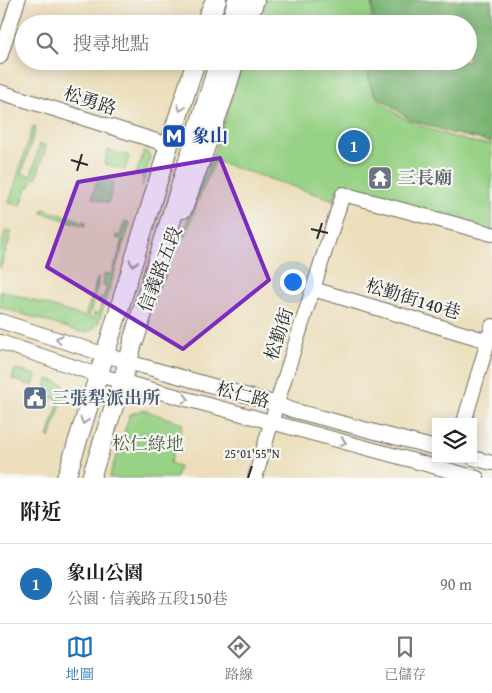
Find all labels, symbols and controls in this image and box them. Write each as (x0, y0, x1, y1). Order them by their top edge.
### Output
search box (15, 15, 477, 70)
icon: search (33, 29, 61, 57)
text: 搜尋地點 (73, 29, 149, 57)
street label: 松勇路 (60, 79, 120, 122)
one-way arrow (177, 103, 187, 111)
place label: 象山 (192, 122, 228, 149)
metro station icon: 象山 (161, 123, 187, 149)
pin: 1 (338, 127, 370, 165)
place label: 三長廟 (398, 164, 452, 191)
temple icon: 三長廟 (367, 165, 393, 191)
street label: 信義路五段 (131, 222, 188, 316)
one-way arrow (129, 258, 139, 267)
your location (280, 269, 306, 295)
street label: 松勤街140巷 (362, 271, 464, 326)
street label: 松勤街 (257, 304, 300, 364)
one-way arrow (55, 335, 63, 345)
street label: 松仁路 (214, 374, 273, 415)
place label: 三張犁派出所 (52, 384, 161, 411)
public building icon: 三張犁派出所 (22, 385, 48, 411)
one-way arrow (182, 393, 190, 403)
one-way arrow (79, 417, 89, 425)
map controls (432, 418, 477, 463)
button: layers (432, 418, 477, 463)
park label: 松仁綠地 (112, 430, 184, 457)
one-way arrow (339, 436, 347, 447)
text: 25°01'55"N (224, 445, 280, 462)
text: 附近 (20, 496, 62, 527)
text: 象山公園 (67, 558, 143, 586)
text: 1 (32, 572, 40, 596)
text: 90 m (440, 572, 472, 596)
text: 公園 · 信義路五段150巷 (67, 586, 228, 610)
tab: 地圖 (66, 633, 94, 684)
tab: 路線 (225, 633, 253, 684)
tab: 已儲存 (384, 633, 426, 684)

